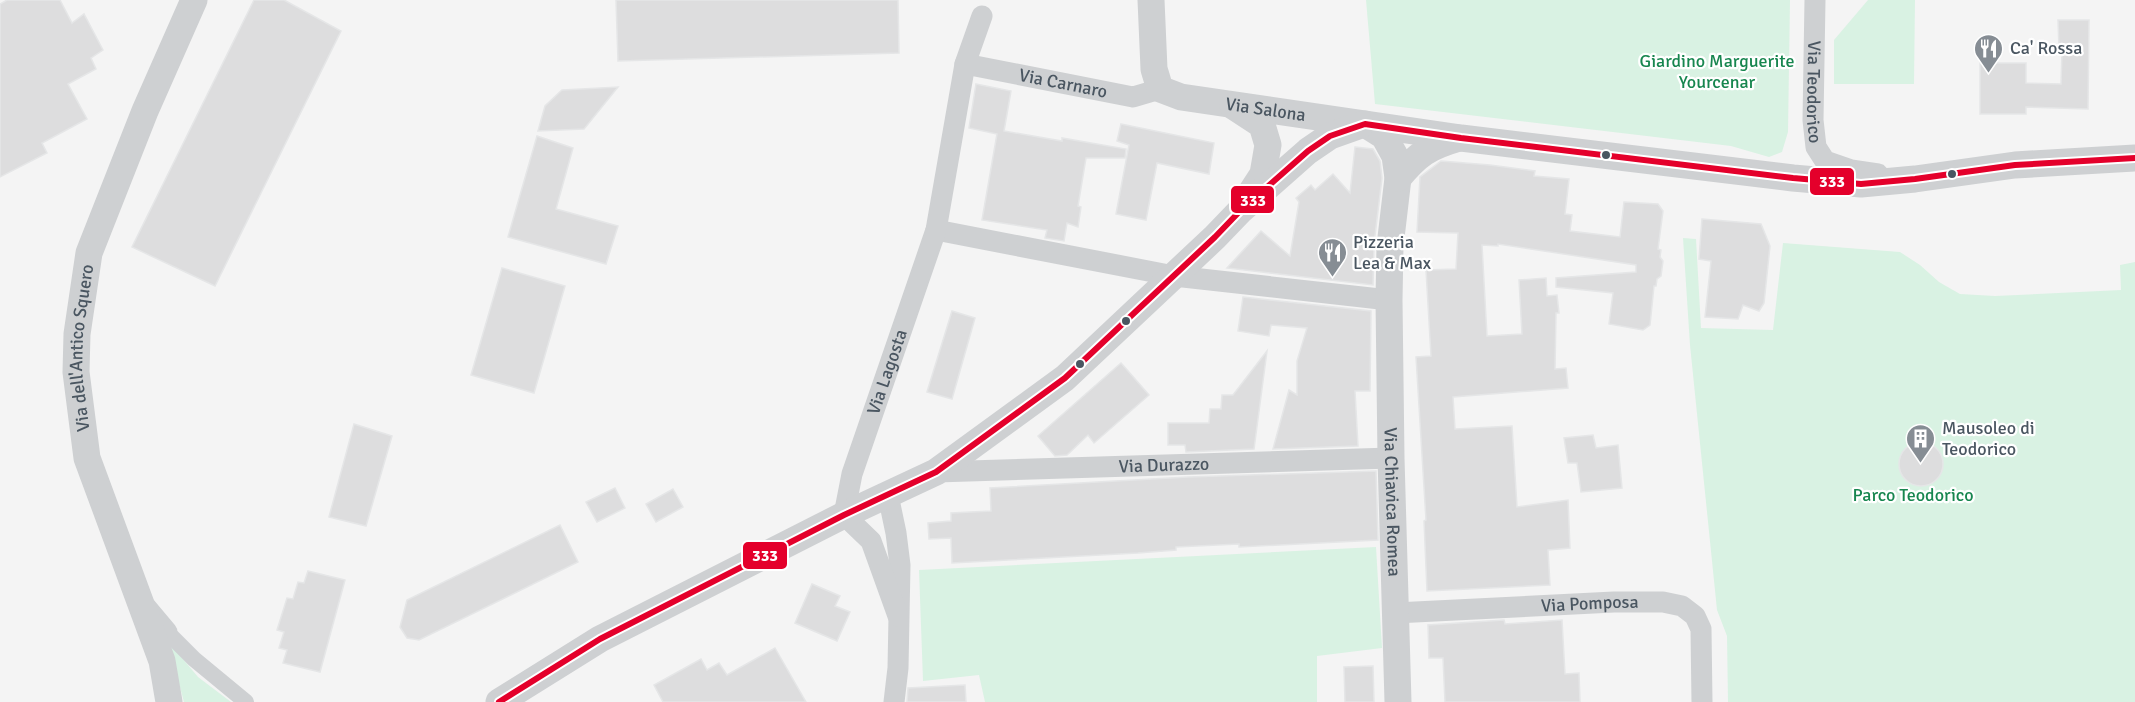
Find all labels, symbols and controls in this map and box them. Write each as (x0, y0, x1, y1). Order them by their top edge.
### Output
restaurant icon: Ca' Rossa (1973, 32, 2005, 74)
place label: Ca' Rossa (2010, 37, 2082, 59)
street label: Via Teodorico (1802, 41, 1827, 144)
park label: Giardino Marguerite Yourcenar (1640, 50, 1794, 93)
street label: Via Carnaro (1017, 64, 1109, 103)
street label: Via Salona (1224, 93, 1307, 126)
unlabelled marker (1600, 149, 1612, 161)
line badge: 333 (1809, 167, 1855, 196)
unlabelled marker (1946, 168, 1958, 180)
text: 333 (1819, 172, 1845, 192)
line badge: 333 (1230, 185, 1275, 214)
text: 333 (1240, 191, 1266, 211)
place label: Pizzeria Lea & Max (1353, 231, 1432, 274)
restaurant icon: Pizzeria Lea & Max (1316, 236, 1348, 278)
street label: Via dell'Antico Squero (65, 263, 98, 433)
unlabelled marker (1120, 315, 1132, 327)
street label: Via Lagosta (862, 326, 912, 417)
unlabelled marker (1074, 358, 1086, 370)
place label: Mausoleo di Teodorico (1942, 417, 2035, 460)
building icon: Mausoleo di Teodorico (1905, 422, 1937, 464)
street label: Via Chiavica Romea (1380, 427, 1405, 577)
street label: Via Durazzo (1118, 453, 1210, 477)
park label: Parco Teodorico (1852, 484, 1974, 506)
line badge: 333 (742, 541, 788, 570)
text: 333 (752, 546, 778, 566)
street label: Via Pomposa (1540, 591, 1639, 617)

